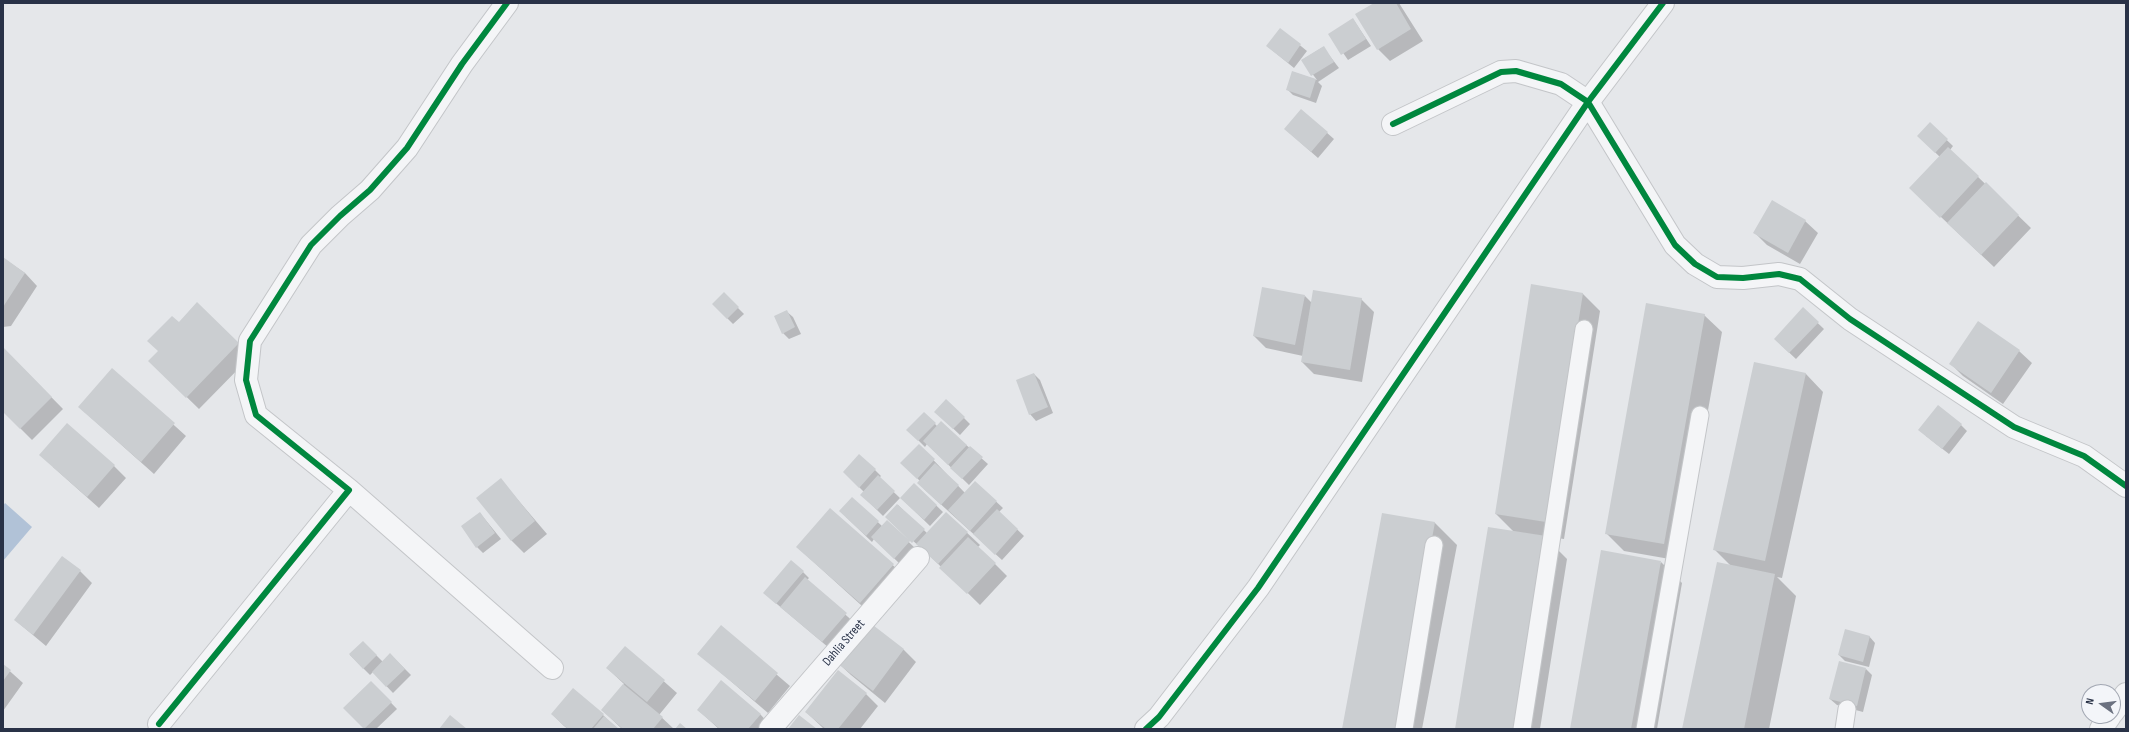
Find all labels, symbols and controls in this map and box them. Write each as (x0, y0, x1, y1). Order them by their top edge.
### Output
street label: Dahlia Street (820, 617, 868, 669)
north arrow (2081, 684, 2121, 724)
text: N (2083, 697, 2097, 706)

